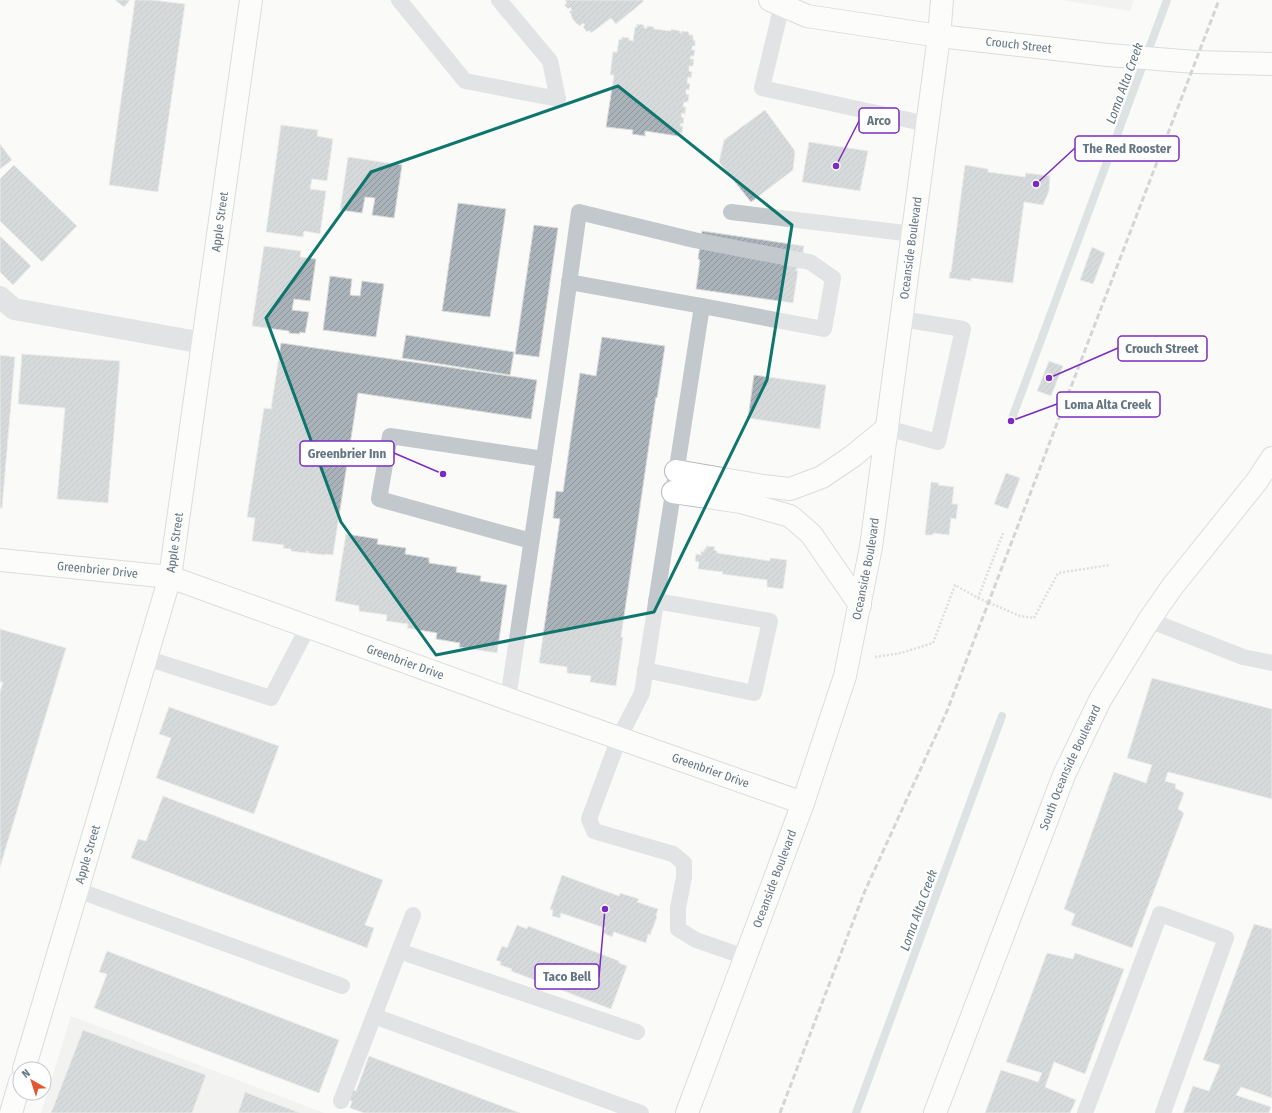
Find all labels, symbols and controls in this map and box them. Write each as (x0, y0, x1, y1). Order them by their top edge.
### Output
street label: Crouch Street (985, 34, 1052, 56)
water label: Loma Alta Creek (1103, 40, 1146, 126)
callout: Arco (859, 108, 899, 133)
text: Arco (866, 113, 891, 128)
callout: The Red Rooster (1075, 136, 1179, 161)
text: The Red Rooster (1083, 141, 1171, 156)
street label: Apple Street (209, 191, 231, 253)
street label: Oceanside Boulevard (897, 196, 925, 300)
callout: Crouch Street (1118, 336, 1207, 361)
text: Crouch Street (1125, 341, 1199, 356)
callout: Loma Alta Creek (1057, 392, 1160, 417)
text: Loma Alta Creek (1065, 397, 1152, 412)
callout: Greenbrier Inn (300, 441, 394, 466)
text: Greenbrier Inn (308, 446, 386, 461)
street label: Apple Street (164, 512, 186, 573)
street label: Oceanside Boulevard (850, 517, 882, 621)
street label: Greenbrier Drive (57, 559, 139, 581)
street label: Greenbrier Drive (365, 642, 446, 682)
street label: South Oceanside Boulevard (1037, 703, 1104, 832)
street label: Greenbrier Drive (670, 750, 751, 791)
street label: Apple Street (72, 823, 103, 885)
street label: Oceanside Boulevard (750, 828, 799, 930)
water label: Loma Alta Creek (897, 867, 940, 953)
callout: Taco Bell (535, 964, 599, 989)
text: Taco Bell (543, 969, 592, 984)
north arrow (12, 1061, 52, 1101)
text: N (19, 1066, 33, 1081)

